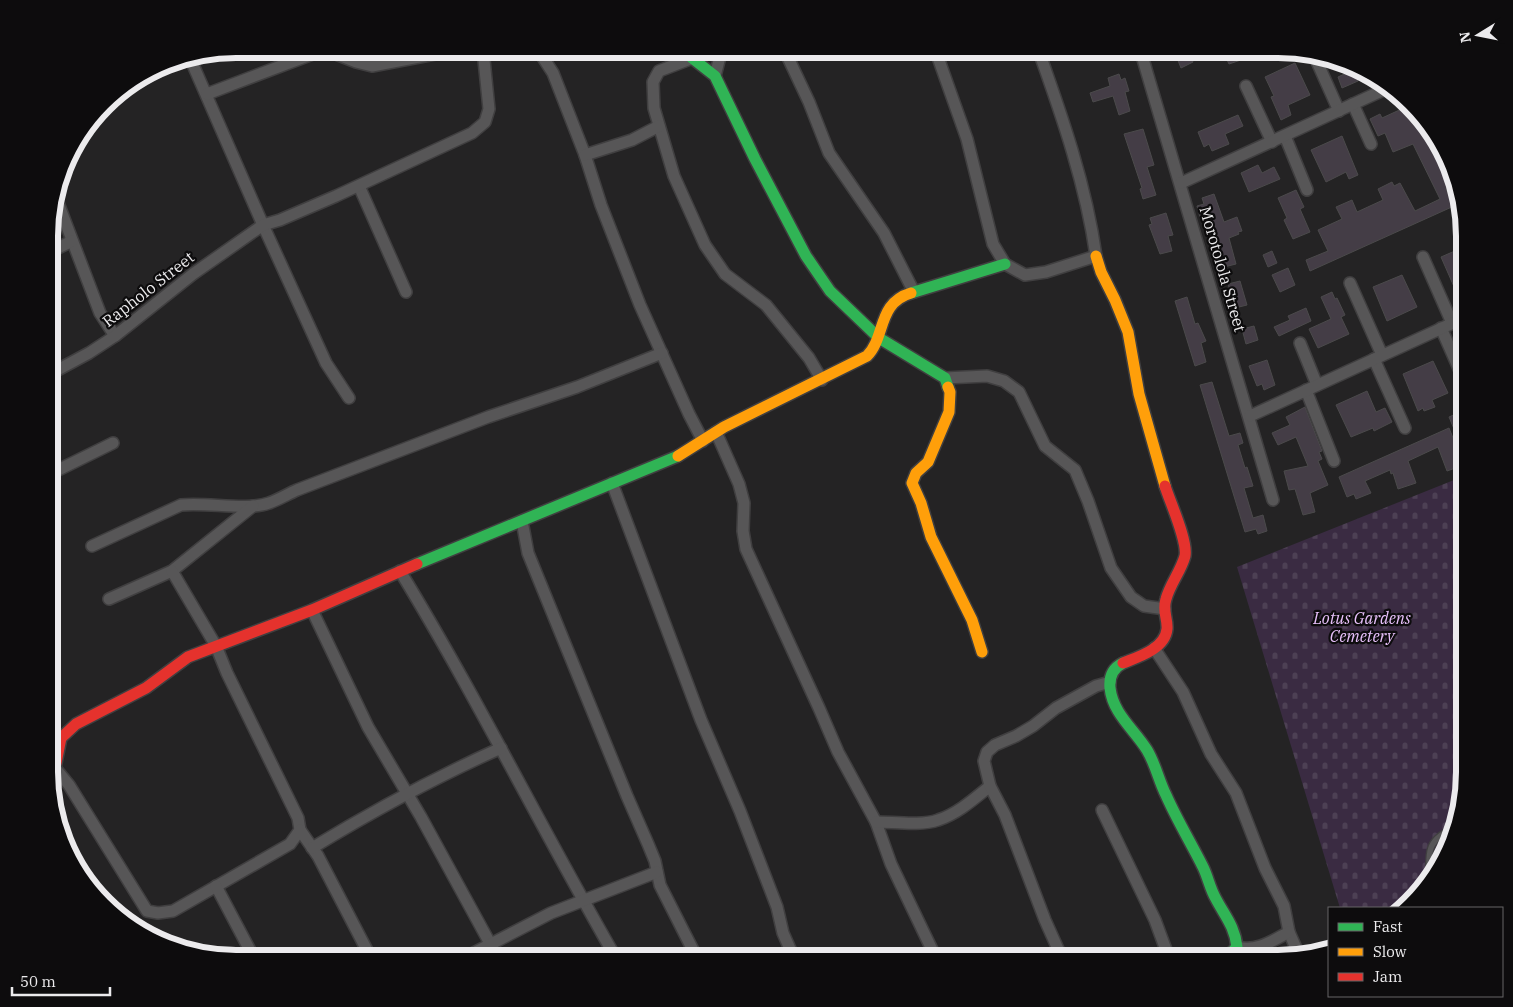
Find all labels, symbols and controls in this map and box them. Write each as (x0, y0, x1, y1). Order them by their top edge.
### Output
north arrow (1453, 10, 1503, 60)
text: N (1455, 30, 1475, 44)
street label: Morotolola Street (1196, 204, 1251, 334)
street label: Rapholo Street (98, 247, 198, 331)
park label: Lotus Gardens Cemetery (1312, 608, 1411, 646)
legend (1328, 907, 1503, 997)
text: Fast (1373, 917, 1403, 936)
text: Slow (1373, 942, 1407, 961)
scale bar (12, 964, 110, 996)
text: Jam (1373, 967, 1402, 986)
text: 50 m (20, 972, 56, 991)

